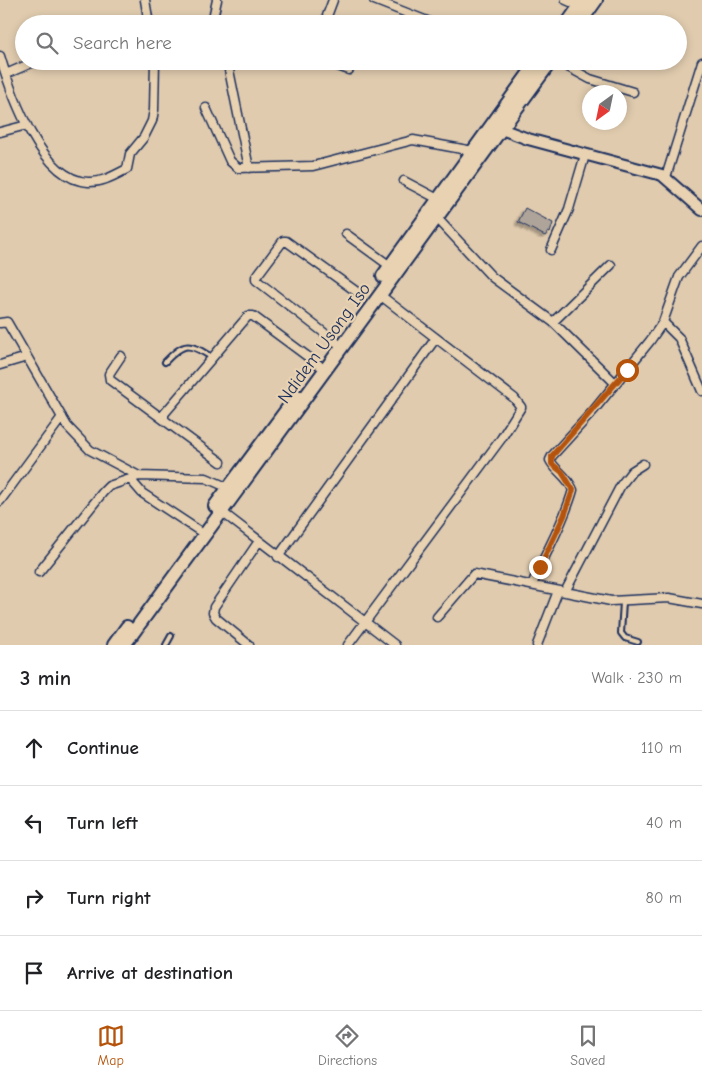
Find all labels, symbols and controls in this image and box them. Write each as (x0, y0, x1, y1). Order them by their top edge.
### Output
search box (15, 15, 687, 70)
icon: search (33, 29, 61, 57)
text: Search here (73, 32, 172, 54)
north arrow (582, 85, 627, 130)
street label: Ndidem Usong Iso (274, 279, 375, 408)
route start (616, 359, 639, 382)
route end (529, 556, 552, 579)
text: 3 min (20, 666, 71, 690)
text: Walk · 230 m (591, 669, 682, 687)
icon: ahead (20, 734, 48, 762)
text: Continue (67, 737, 139, 759)
text: 110 m (641, 739, 682, 757)
icon: left (20, 809, 48, 837)
text: Turn left (67, 812, 138, 834)
text: 40 m (646, 814, 682, 832)
icon: right (20, 884, 48, 912)
text: Turn right (67, 887, 151, 909)
text: 80 m (645, 889, 682, 907)
icon: arrive (20, 959, 48, 987)
text: Arrive at destination (67, 962, 233, 984)
tab: Map (97, 1022, 125, 1069)
tab: Directions (318, 1022, 377, 1069)
tab: Saved (570, 1022, 605, 1069)

